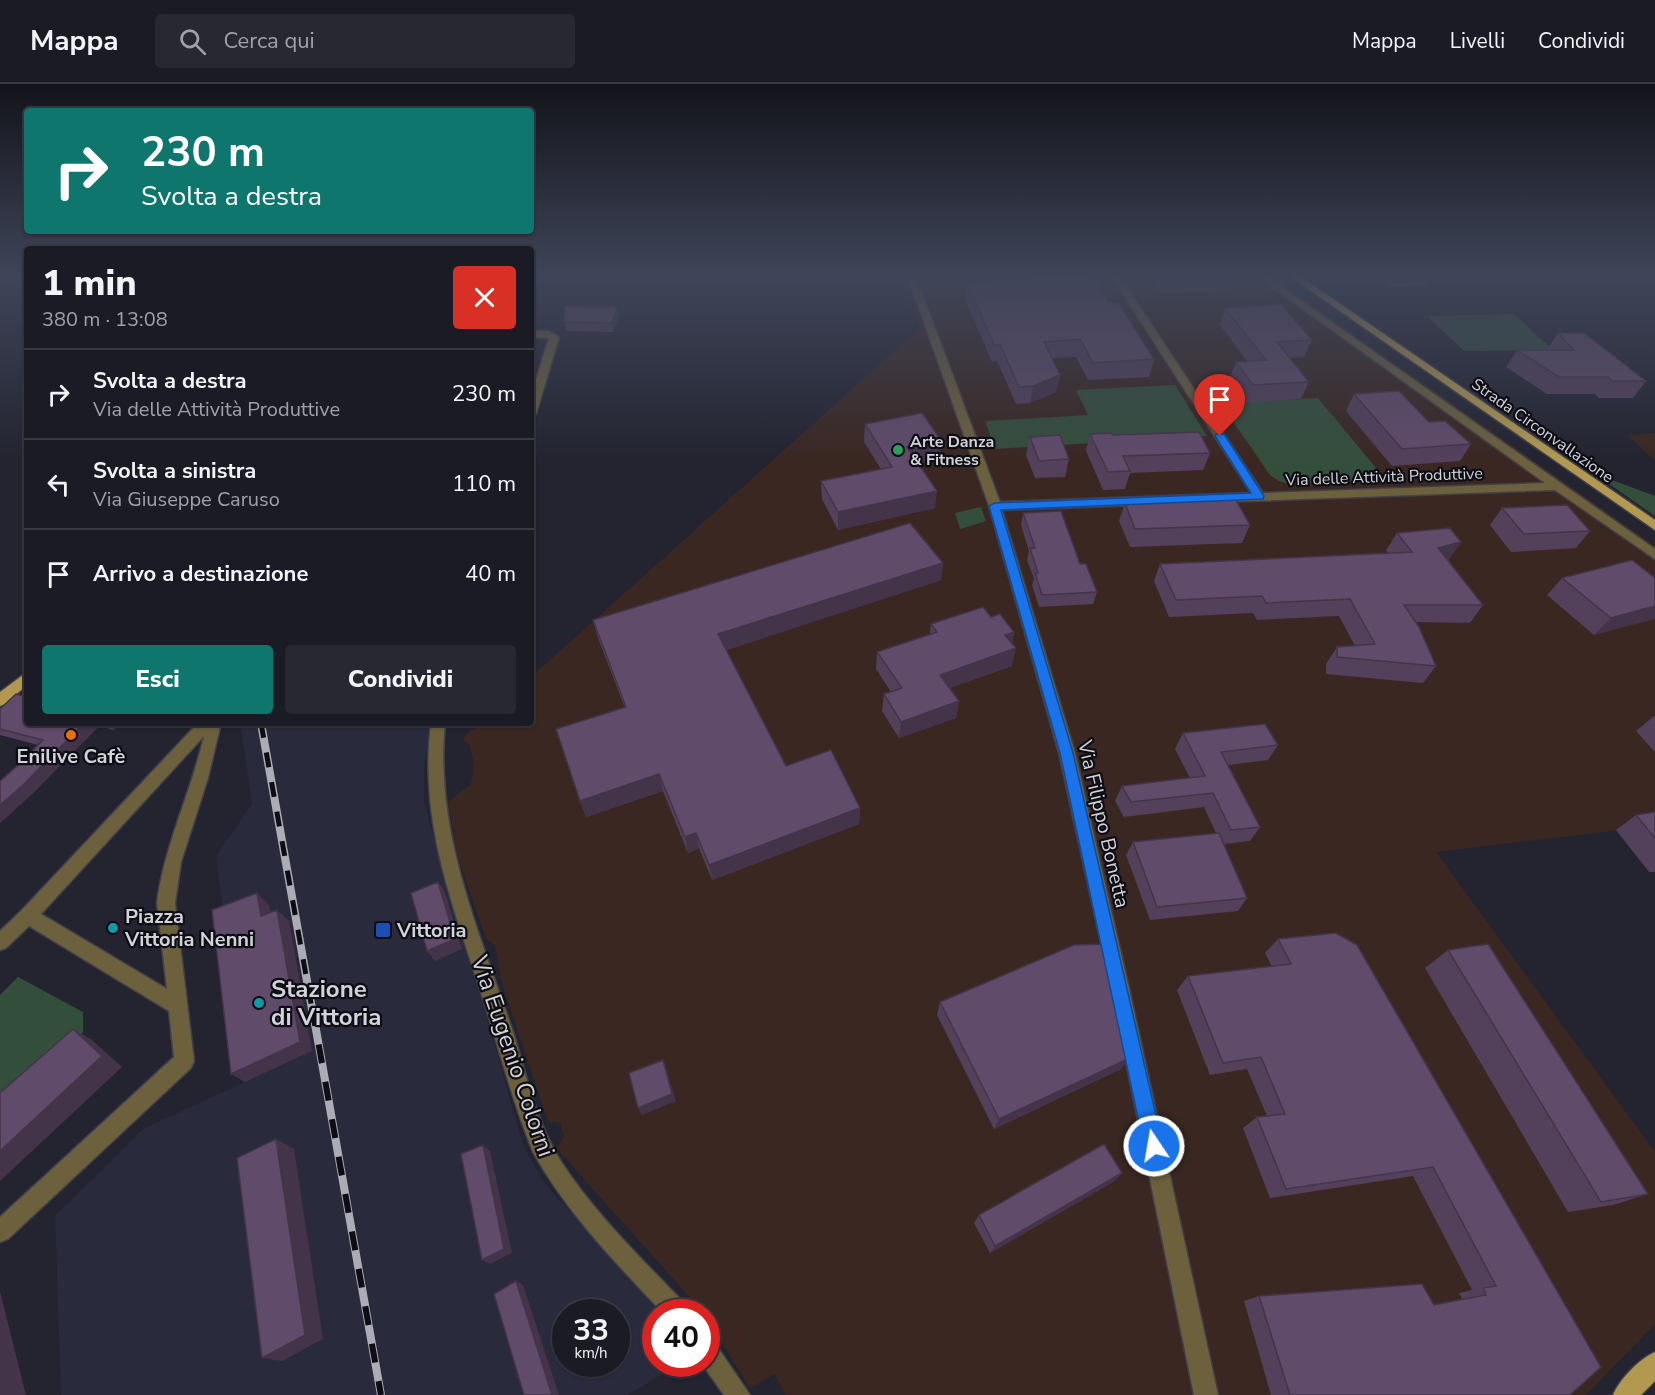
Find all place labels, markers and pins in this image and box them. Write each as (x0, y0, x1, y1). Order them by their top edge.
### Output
pin (1194, 374, 1245, 436)
place label: Arte Danza & Fitness (910, 431, 994, 471)
marker: Arte Danza & Fitness (891, 443, 905, 457)
marker: Enilive Cafè (64, 728, 78, 742)
place label: Enilive Cafè (17, 743, 126, 770)
place label: Piazza Vittoria Nenni (124, 903, 254, 953)
place label: Vittoria (396, 917, 466, 944)
marker: Piazza Vittoria Nenni (106, 921, 120, 935)
marker: Vittoria (374, 921, 392, 939)
place label: Stazione di Vittoria (271, 973, 381, 1033)
marker: Stazione di Vittoria (252, 996, 266, 1010)

